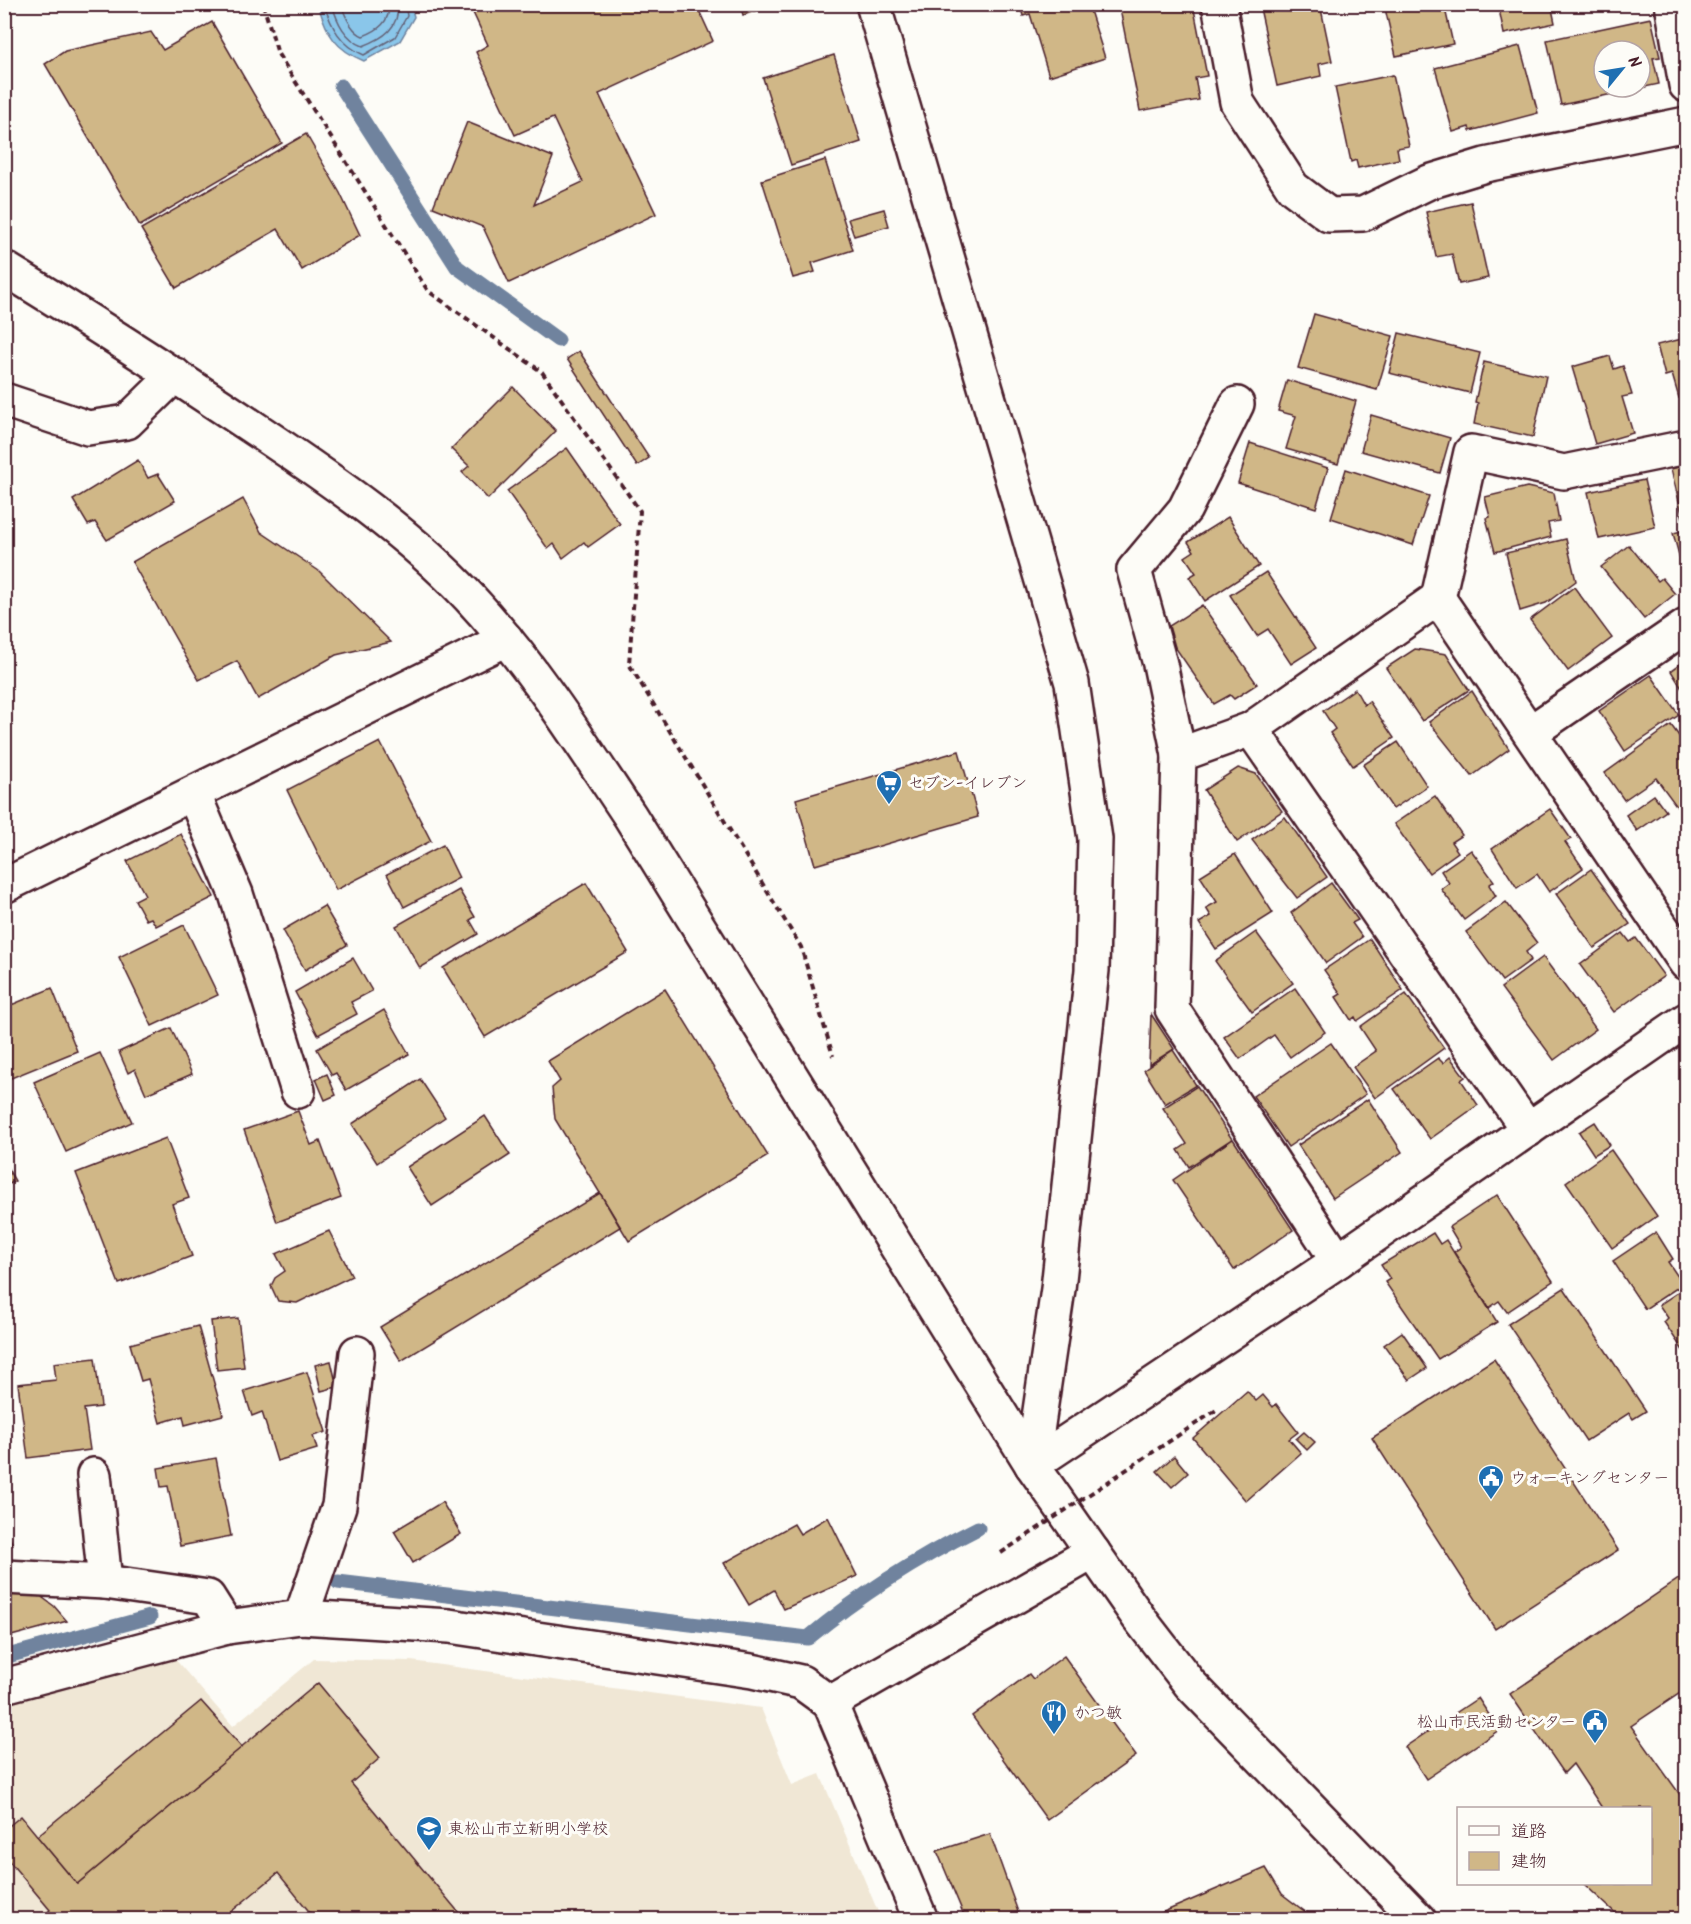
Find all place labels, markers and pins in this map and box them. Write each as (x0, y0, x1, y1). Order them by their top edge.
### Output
supermarket icon: セブン-イレブン (874, 768, 904, 806)
place label: セブン-イレブン (908, 771, 1027, 796)
public building icon: ウォーキングセンター (1476, 1463, 1506, 1501)
place label: ウォーキングセンター (1510, 1466, 1669, 1491)
restaurant icon: かつ敏 (1039, 1698, 1069, 1736)
place label: かつ敏 (1074, 1701, 1122, 1726)
public building icon: 松山市民活動センター (1580, 1707, 1610, 1745)
place label: 松山市民活動センター (1417, 1710, 1576, 1735)
school or university icon: 東松山市立新明小学校 (414, 1814, 444, 1852)
place label: 東松山市立新明小学校 (448, 1817, 608, 1842)

